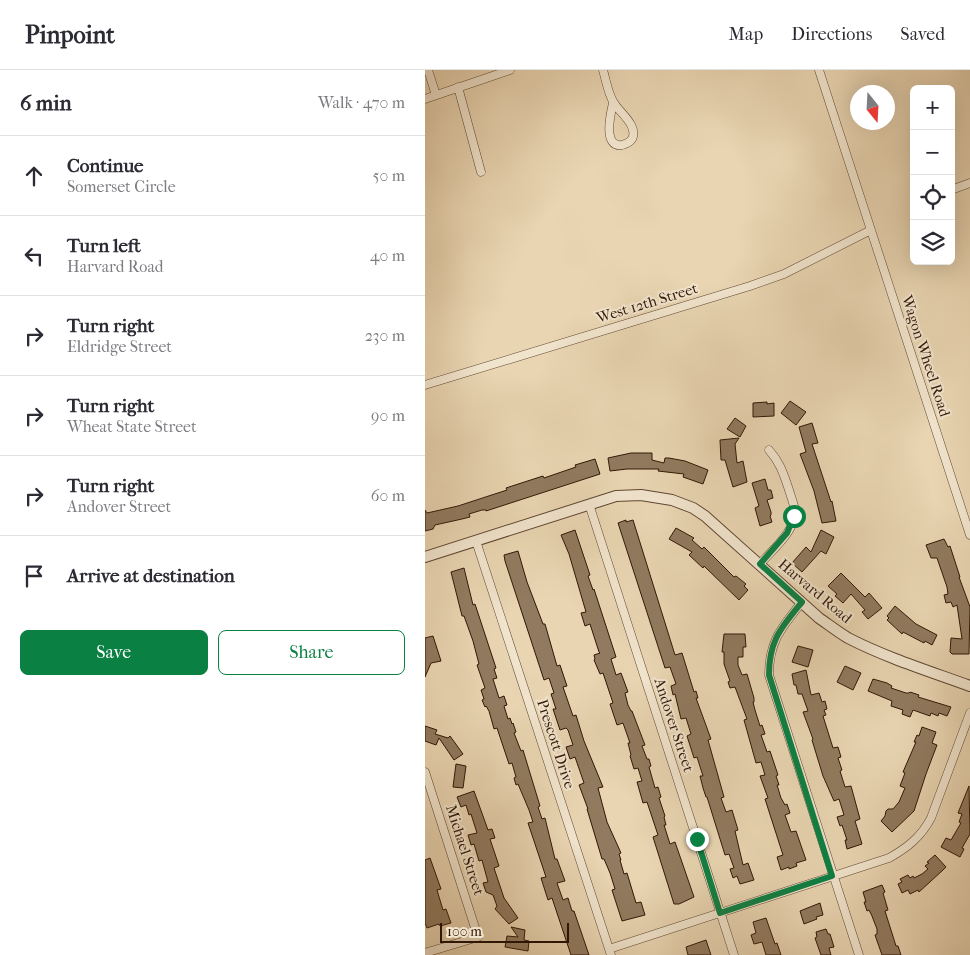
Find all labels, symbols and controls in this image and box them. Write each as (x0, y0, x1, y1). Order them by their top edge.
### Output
text: Pinpoint (25, 21, 115, 49)
text: Map (729, 24, 763, 45)
text: Directions (791, 24, 872, 45)
text: Saved (900, 24, 945, 45)
north arrow (850, 85, 895, 130)
map controls (910, 85, 955, 265)
button: + (910, 85, 955, 130)
text: 6 min (20, 91, 72, 115)
text: Walk · 470 m (318, 93, 405, 112)
button: − (910, 130, 955, 175)
text: Continue (67, 155, 143, 177)
icon: ahead (20, 162, 48, 190)
text: 50 m (373, 166, 405, 185)
button: locate (910, 175, 955, 220)
text: Somerset Circle (67, 177, 176, 196)
button: layers (910, 220, 955, 265)
text: Turn left (67, 235, 141, 257)
icon: left (20, 242, 48, 270)
text: 40 m (370, 246, 405, 265)
text: Harvard Road (67, 257, 163, 276)
street label: West 12th Street (593, 279, 700, 327)
street label: Wagon Wheel Road (898, 292, 954, 420)
text: Turn right (67, 315, 154, 337)
icon: right (20, 322, 48, 350)
text: 230 m (365, 326, 405, 345)
text: Eldridge Street (67, 337, 172, 356)
text: Turn right (67, 395, 154, 417)
icon: right (20, 402, 48, 430)
text: 90 m (371, 406, 405, 425)
text: Wheat State Street (67, 417, 197, 436)
text: Turn right (67, 475, 154, 497)
icon: right (20, 482, 48, 510)
text: 60 m (371, 486, 405, 505)
text: Andover Street (67, 497, 171, 516)
route start (783, 505, 806, 528)
street label: Harvard Road (775, 555, 856, 627)
icon: arrive (20, 562, 48, 590)
text: Arrive at destination (67, 565, 235, 587)
button: Save (20, 630, 208, 675)
button: Share (218, 630, 405, 675)
street label: Andover Street (650, 675, 698, 775)
street label: Prescott Drive (533, 697, 579, 792)
street label: Michael Street (442, 802, 488, 898)
route end (686, 828, 709, 851)
scale bar (440, 920, 569, 943)
text: 100 m (447, 923, 482, 940)

